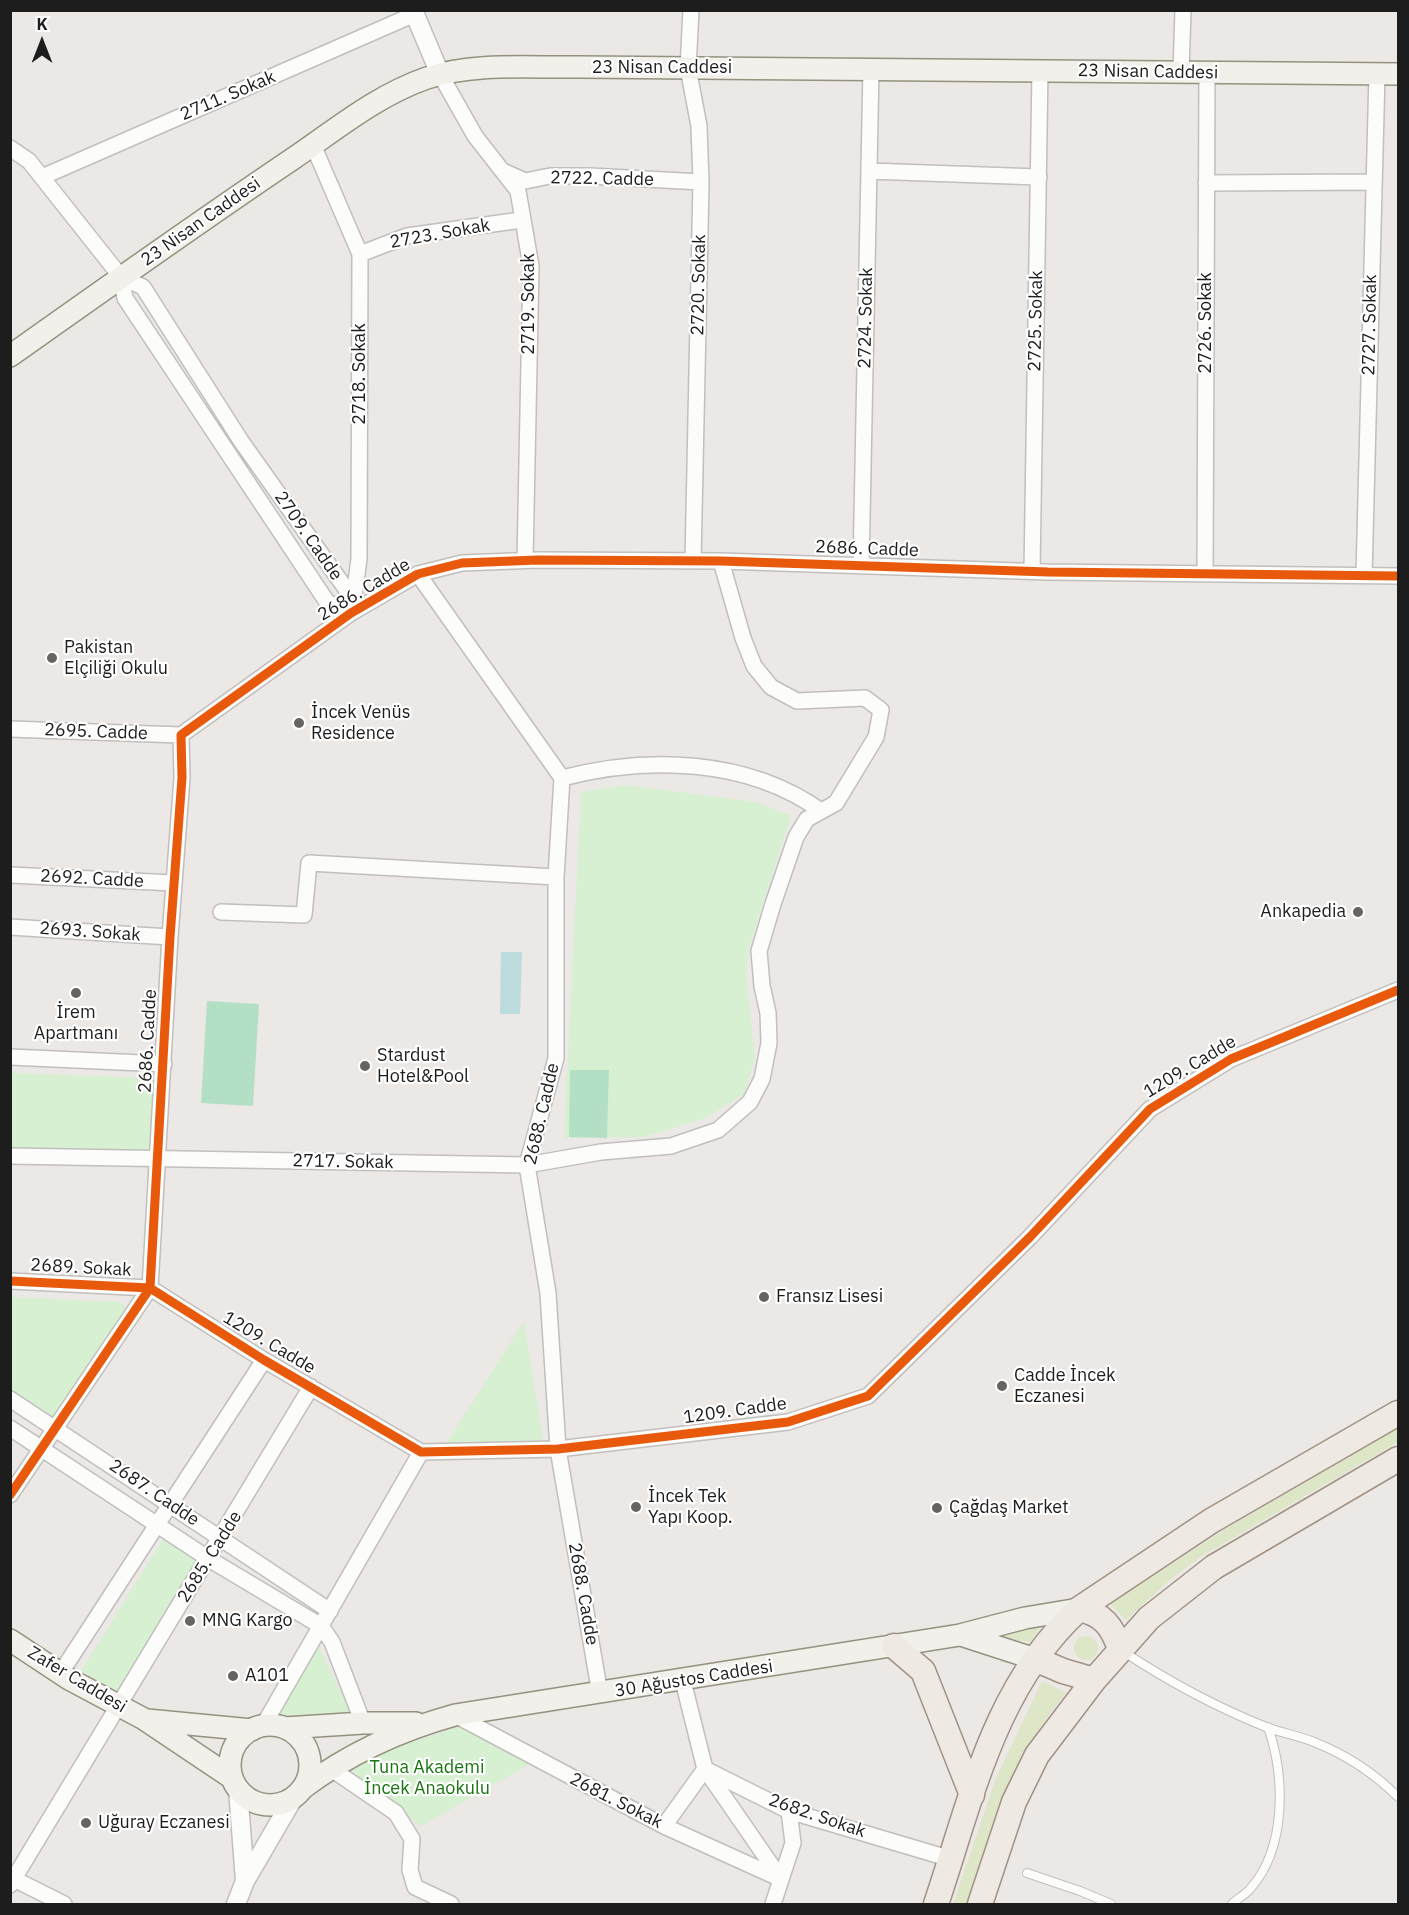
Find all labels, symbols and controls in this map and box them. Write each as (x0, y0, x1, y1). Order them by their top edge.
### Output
north arrow (12, 12, 72, 72)
text: K (36, 14, 48, 34)
street label: 23 Nisan Caddesi (592, 57, 732, 79)
street label: 23 Nisan Caddesi (1077, 60, 1219, 84)
street label: 2711. Sokak (177, 66, 279, 126)
street label: 2722. Cadde (550, 167, 654, 191)
street label: 23 Nisan Caddesi (137, 173, 265, 271)
street label: 2723. Sokak (388, 215, 492, 253)
street label: 2720. Sokak (687, 234, 711, 336)
street label: 2719. Sokak (518, 253, 540, 355)
street label: 2724. Sokak (854, 267, 878, 369)
street label: 2725. Sokak (1024, 270, 1048, 372)
street label: 2726. Sokak (1195, 272, 1217, 374)
street label: 2727. Sokak (1358, 274, 1382, 376)
street label: 2718. Sokak (349, 323, 371, 425)
street label: 2709. Cadde (269, 487, 347, 585)
street label: 2686. Cadde (815, 536, 919, 562)
street label: 2686. Cadde (314, 554, 414, 626)
place label: Pakistan Elçiliği Okulu (64, 637, 168, 680)
marker: Pakistan Elçiliği Okulu (45, 651, 59, 665)
place label: İncek Venüs Residence (311, 702, 411, 744)
marker: İncek Venüs Residence (292, 716, 306, 730)
street label: 2695. Cadde (44, 719, 148, 745)
street label: 2692. Cadde (40, 865, 144, 893)
place label: Ankapedia (1260, 901, 1346, 923)
marker: Ankapedia (1351, 905, 1365, 919)
street label: 2693. Sokak (39, 918, 141, 946)
marker: İrem Apartmanı (69, 986, 83, 1000)
street label: 2686. Cadde (134, 989, 162, 1093)
place label: İrem Apartmanı (34, 1002, 118, 1044)
street label: 1209. Cadde (1140, 1031, 1240, 1103)
place label: Stardust Hotel&Pool (377, 1045, 469, 1088)
marker: Stardust Hotel&Pool (358, 1059, 372, 1073)
street label: 2688. Cadde (520, 1061, 564, 1167)
street label: 2717. Sokak (292, 1150, 394, 1174)
street label: 2689. Sokak (30, 1255, 132, 1281)
place label: Fransız Lisesi (776, 1286, 883, 1308)
marker: Fransız Lisesi (757, 1290, 771, 1304)
street label: 1209. Cadde (219, 1307, 319, 1379)
place label: Cadde İncek Eczanesi (1014, 1365, 1116, 1408)
marker: Cadde İncek Eczanesi (995, 1379, 1009, 1393)
street label: 1209. Cadde (682, 1393, 788, 1429)
street label: 2687. Cadde (105, 1455, 203, 1531)
place label: İncek Tek Yapı Koop. (648, 1486, 733, 1528)
place label: Çağdaş Market (949, 1497, 1069, 1519)
marker: İncek Tek Yapı Koop. (629, 1500, 643, 1514)
marker: Çağdaş Market (930, 1501, 944, 1515)
street label: 2685. Cadde (173, 1507, 247, 1607)
street label: 2688. Cadde (563, 1541, 603, 1647)
place label: MNG Kargo (202, 1610, 293, 1632)
marker: MNG Kargo (183, 1614, 197, 1628)
street label: Zafer Caddesi (24, 1642, 130, 1718)
street label: 30 Ağustos Caddesi (613, 1656, 775, 1702)
place label: A101 (245, 1665, 289, 1687)
marker: A101 (226, 1669, 240, 1683)
park label: Tuna Akademi İncek Anaokulu (364, 1757, 490, 1800)
street label: 2681. Sokak (566, 1768, 666, 1834)
street label: 2682. Sokak (766, 1789, 868, 1843)
place label: Uğuray Eczanesi (98, 1812, 230, 1834)
marker: Uğuray Eczanesi (79, 1816, 93, 1830)

